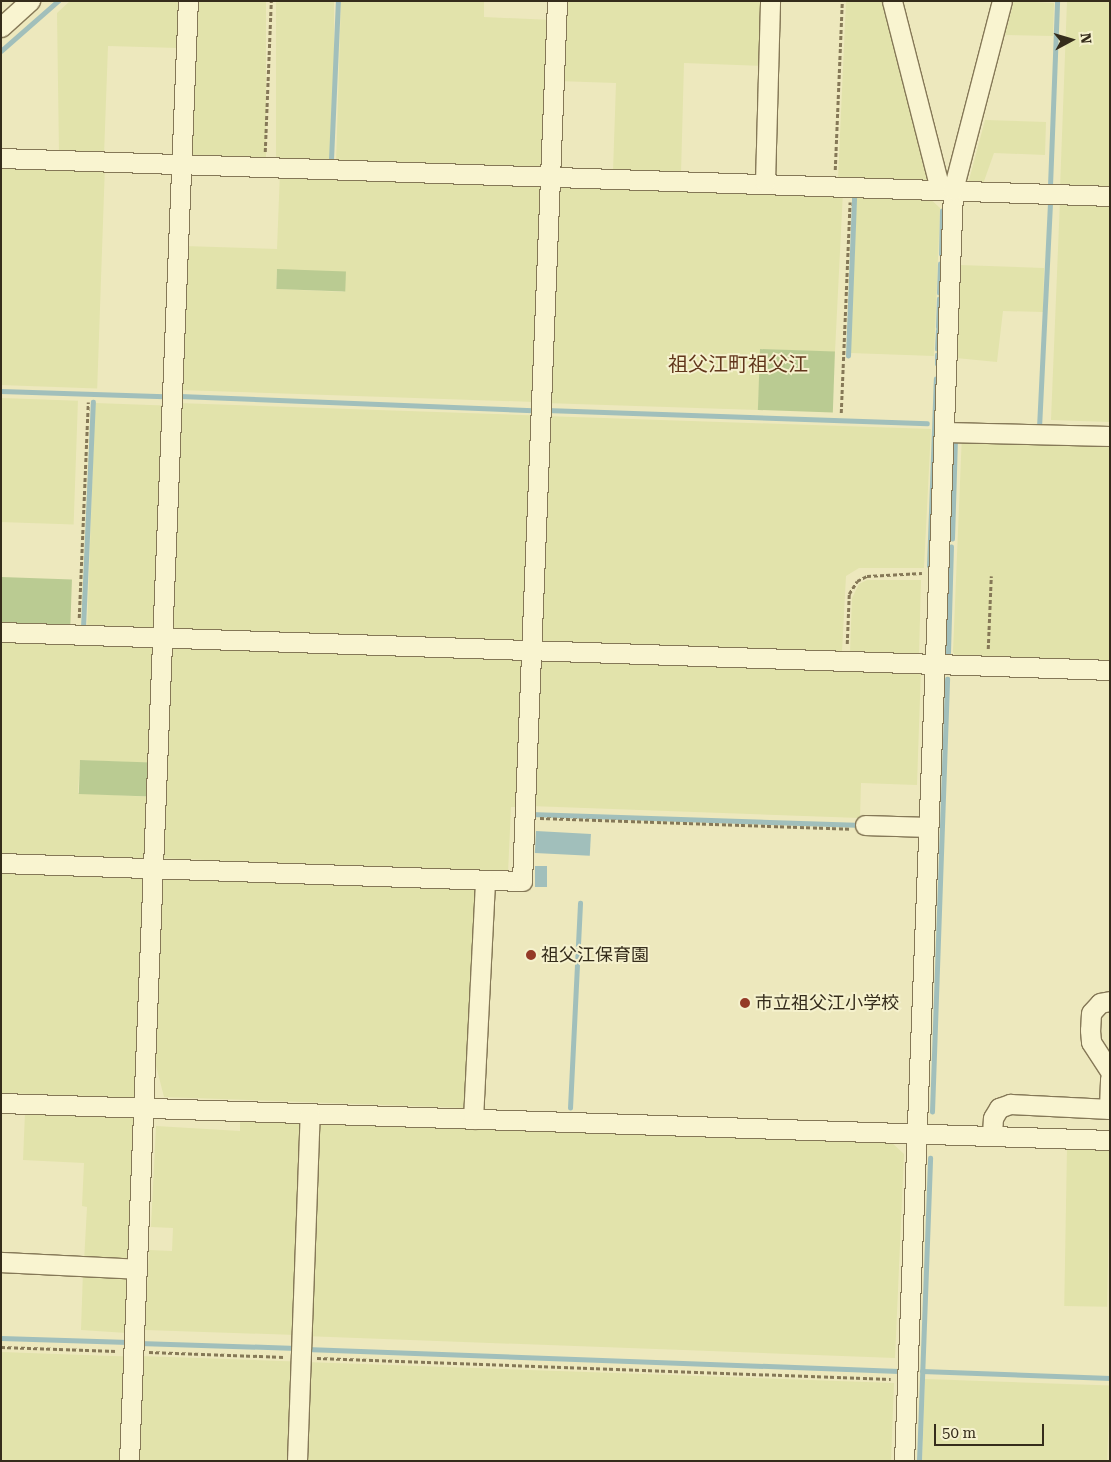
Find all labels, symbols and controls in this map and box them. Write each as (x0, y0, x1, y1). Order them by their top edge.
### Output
north arrow (1046, 15, 1096, 65)
text: N (1077, 32, 1094, 45)
district label: 祖父江町祖父江 (668, 352, 808, 376)
place label: 祖父江保育園 (541, 944, 649, 966)
marker: 祖父江保育園 (525, 949, 537, 961)
place label: 市立祖父江小学校 (755, 992, 899, 1014)
marker: 市立祖父江小学校 (739, 997, 751, 1009)
scale bar (936, 1414, 1046, 1446)
text: 50 m (942, 1424, 976, 1442)

